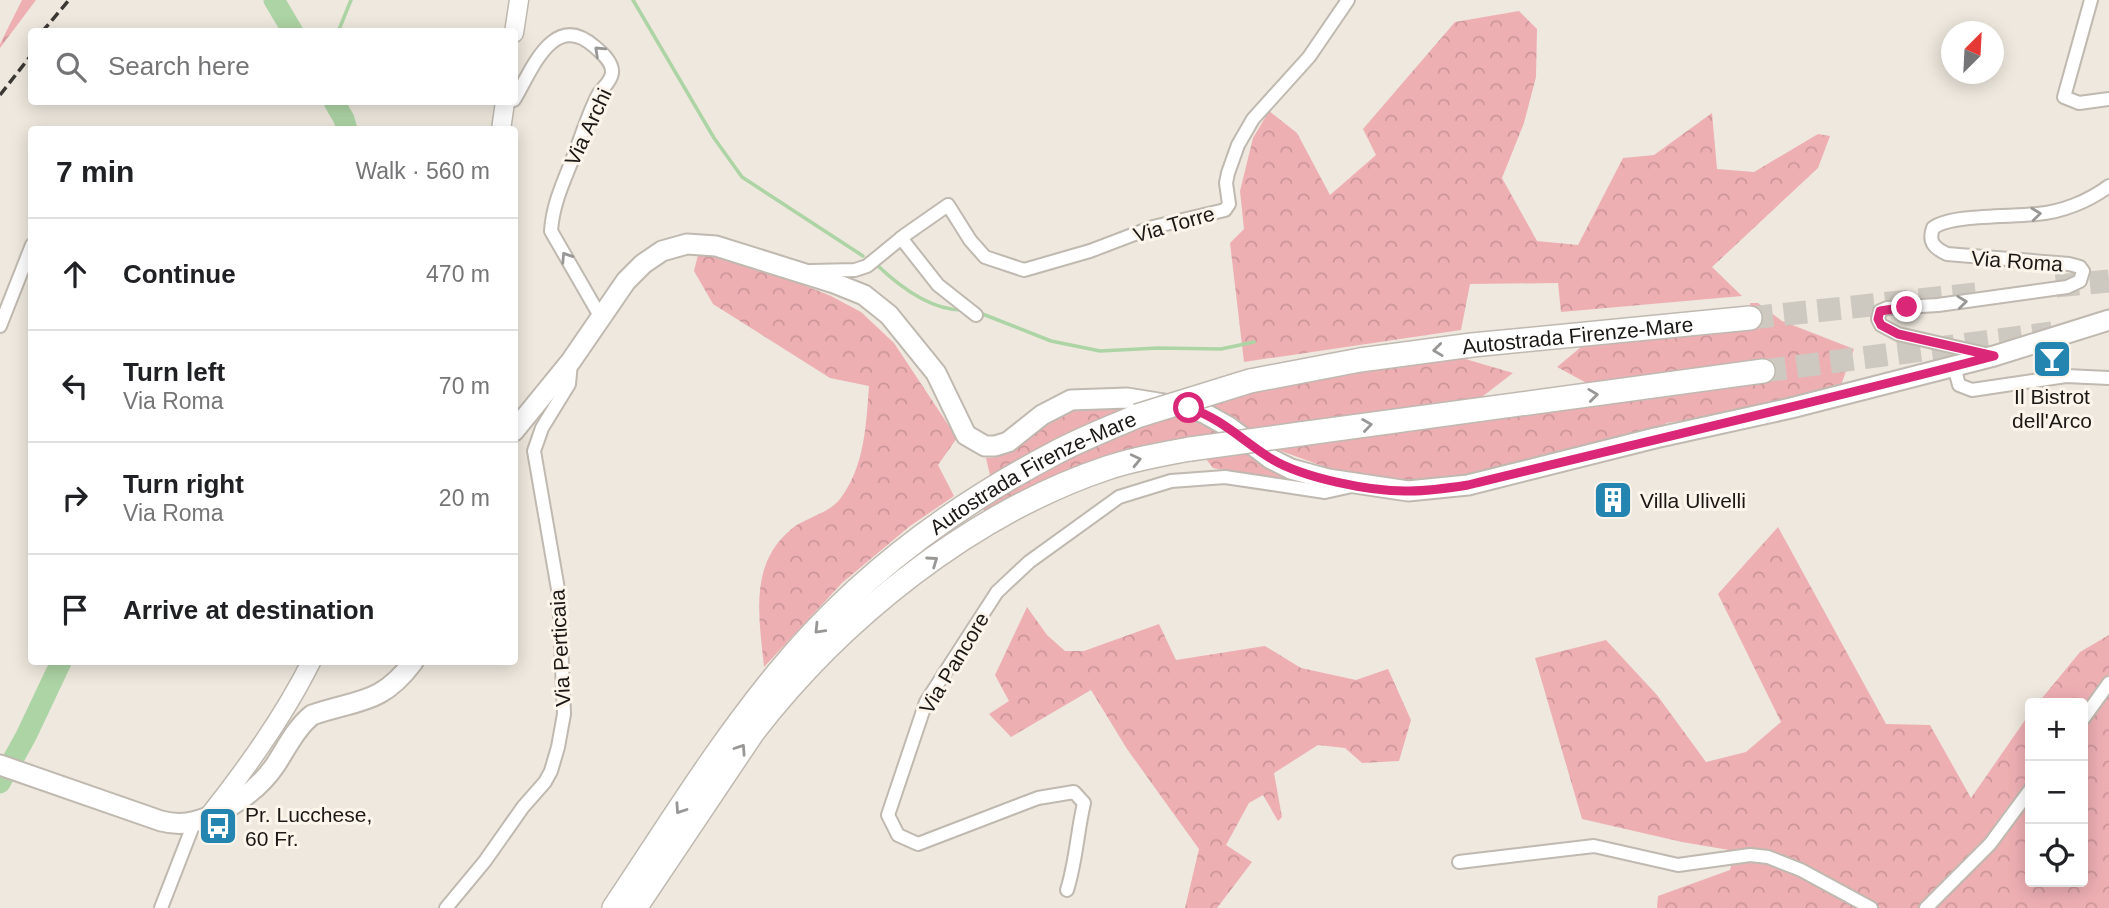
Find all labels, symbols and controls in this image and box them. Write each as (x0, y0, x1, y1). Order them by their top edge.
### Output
north arrow (1941, 21, 2004, 84)
search box (28, 28, 518, 105)
one-way arrow (594, 47, 607, 60)
icon: search (52, 48, 90, 86)
text: Search here (108, 51, 250, 81)
street label: Via Archi (560, 85, 616, 169)
text: 7 min (56, 155, 134, 188)
text: Walk · 560 m (355, 158, 490, 184)
street label: Via Torre (1131, 201, 1217, 247)
one-way arrow (2031, 207, 2042, 222)
street label: Via Roma (1970, 246, 2064, 276)
one-way arrow (561, 251, 574, 264)
icon: ahead (56, 255, 94, 293)
text: Continue (123, 259, 236, 289)
text: 470 m (426, 261, 490, 287)
route end (1891, 291, 1922, 322)
one-way arrow (1956, 294, 1968, 309)
street label: Autostrada Firenze-Mare (1460, 312, 1694, 358)
bar icon: Il Bistrot dell'Arco (2031, 338, 2073, 380)
one-way arrow (1432, 342, 1444, 357)
text: Turn left (123, 357, 225, 387)
icon: left (56, 367, 94, 405)
text: 70 m (439, 373, 490, 399)
place label: Il Bistrot dell'Arco (2012, 385, 2092, 432)
one-way arrow (1587, 387, 1599, 402)
text: Via Roma (123, 388, 224, 414)
route start (1173, 392, 1204, 423)
street label: Autostrada Firenze-Mare (925, 406, 1139, 538)
one-way arrow (1362, 418, 1373, 433)
one-way arrow (1130, 454, 1142, 468)
text: Turn right (123, 469, 244, 499)
icon: right (56, 479, 94, 517)
building icon: Villa Ulivelli (1592, 479, 1634, 521)
text: 20 m (439, 485, 490, 511)
place label: Villa Ulivelli (1640, 489, 1746, 512)
text: Via Roma (123, 500, 224, 526)
one-way arrow (926, 556, 939, 569)
street label: Via Perticaia (545, 588, 575, 707)
icon: arrive (56, 591, 94, 629)
text: Arrive at destination (123, 595, 374, 625)
street label: Via Pancore (915, 608, 993, 718)
one-way arrow (814, 620, 827, 633)
map controls (2025, 698, 2088, 887)
button: + (2025, 698, 2088, 761)
one-way arrow (733, 744, 746, 757)
button: − (2025, 761, 2088, 824)
one-way arrow (675, 801, 688, 814)
place label: Pr. Lucchese, 60 Fr. (245, 803, 372, 850)
bus stop icon: Pr. Lucchese, 60 Fr. (197, 805, 239, 847)
button: locate (2025, 824, 2088, 887)

